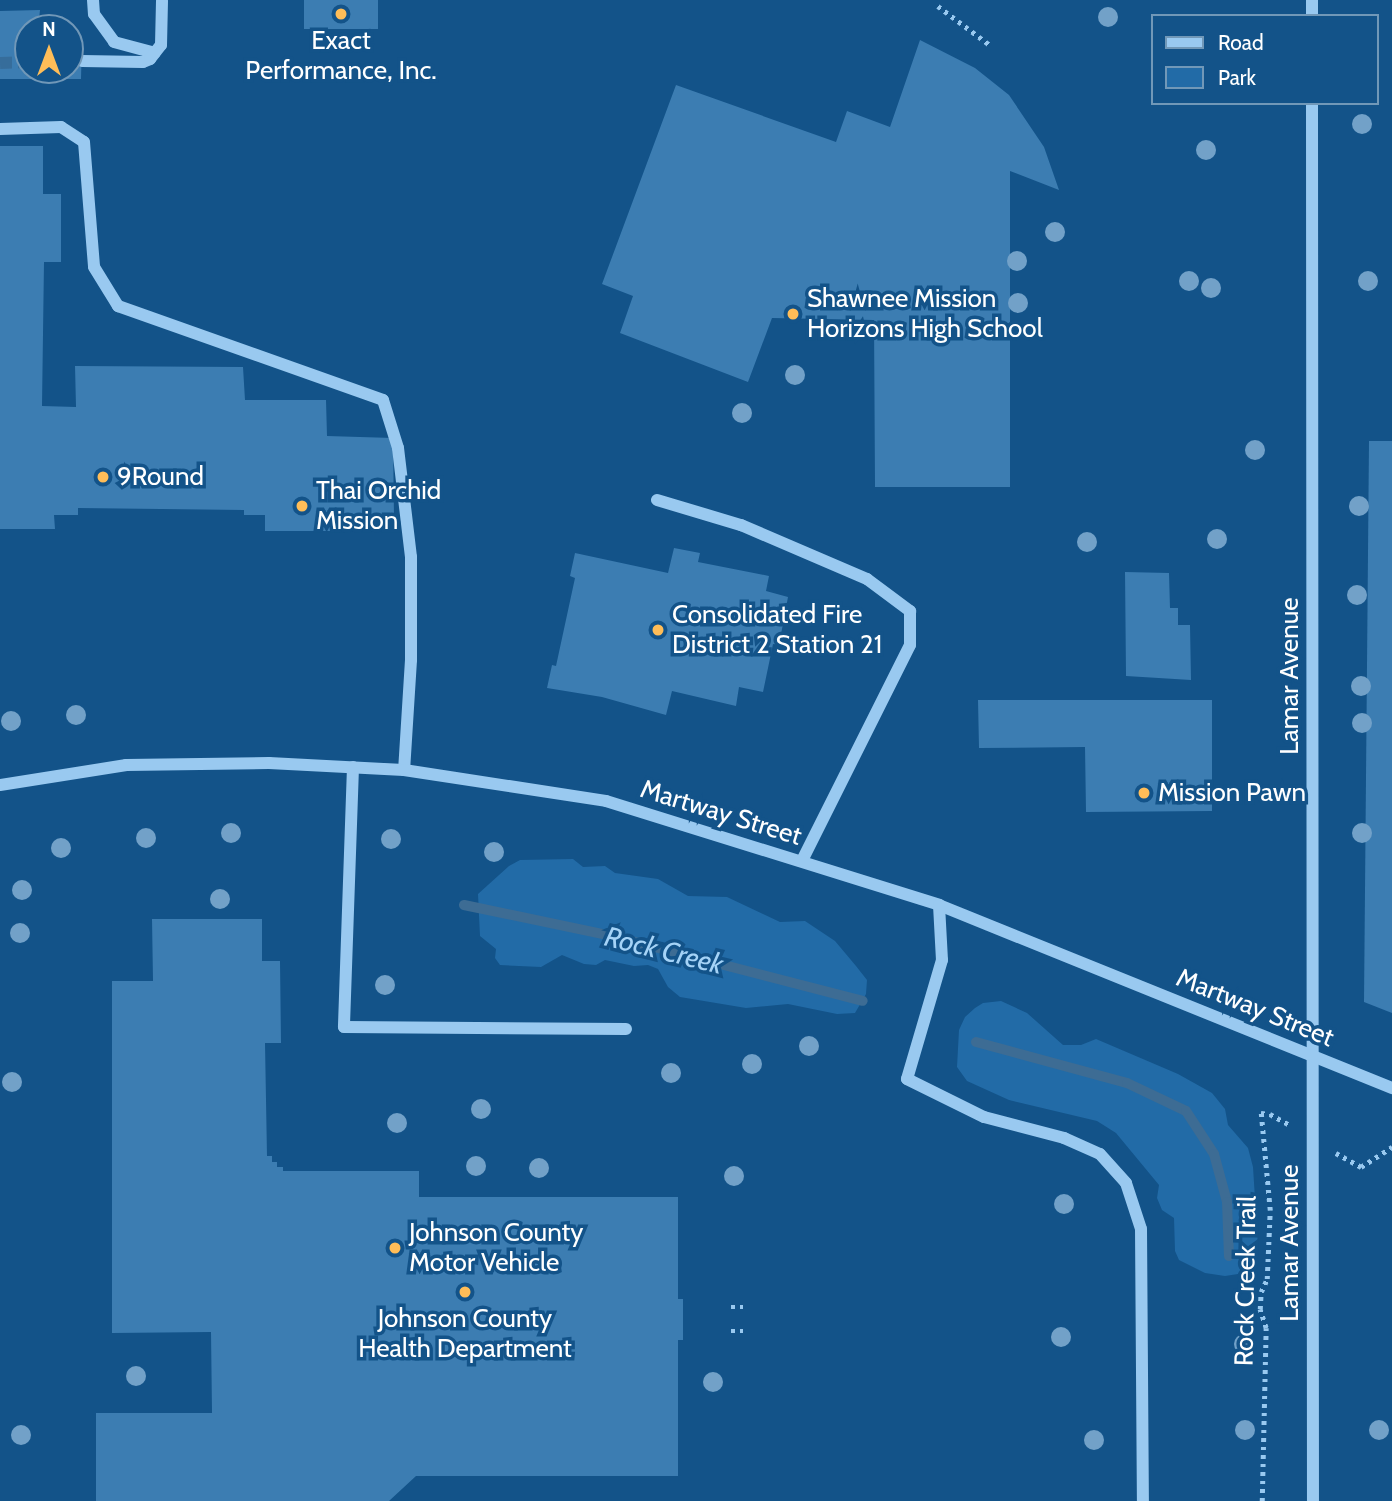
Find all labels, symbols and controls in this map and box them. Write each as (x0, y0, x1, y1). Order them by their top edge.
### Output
marker: Exact Performance, Inc. (333, 6, 349, 22)
north arrow (14, 14, 84, 84)
legend (1150, 14, 1378, 105)
text: N (42, 18, 56, 41)
place label: Exact Performance, Inc. (245, 25, 437, 86)
text: Road (1218, 30, 1264, 55)
text: Park (1218, 65, 1256, 90)
place label: Shawnee Mission Horizons High School (807, 283, 1043, 344)
marker: Shawnee Mission Horizons High School (785, 306, 801, 322)
place label: 9Round (117, 461, 204, 493)
marker: 9Round (95, 469, 111, 485)
place label: Thai Orchid Mission (316, 475, 441, 536)
marker: Thai Orchid Mission (294, 498, 310, 514)
street label: Lamar Avenue (1274, 597, 1306, 755)
place label: Consolidated Fire District 2 Station 21 (672, 599, 882, 660)
marker: Consolidated Fire District 2 Station 21 (650, 622, 666, 638)
street label: Martway Street (637, 774, 805, 852)
place label: Mission Pawn (1158, 777, 1306, 809)
marker: Mission Pawn (1136, 785, 1152, 801)
water label: Rock Creek (601, 919, 727, 981)
street label: Martway Street (1172, 962, 1338, 1054)
street label: Lamar Avenue (1274, 1164, 1306, 1322)
street label: Rock Creek Trail (1229, 1196, 1263, 1366)
place label: Johnson County Motor Vehicle (409, 1217, 583, 1278)
marker: Johnson County Motor Vehicle (387, 1240, 403, 1256)
marker: Johnson County Health Department (457, 1284, 473, 1300)
place label: Johnson County Health Department (358, 1303, 572, 1364)

